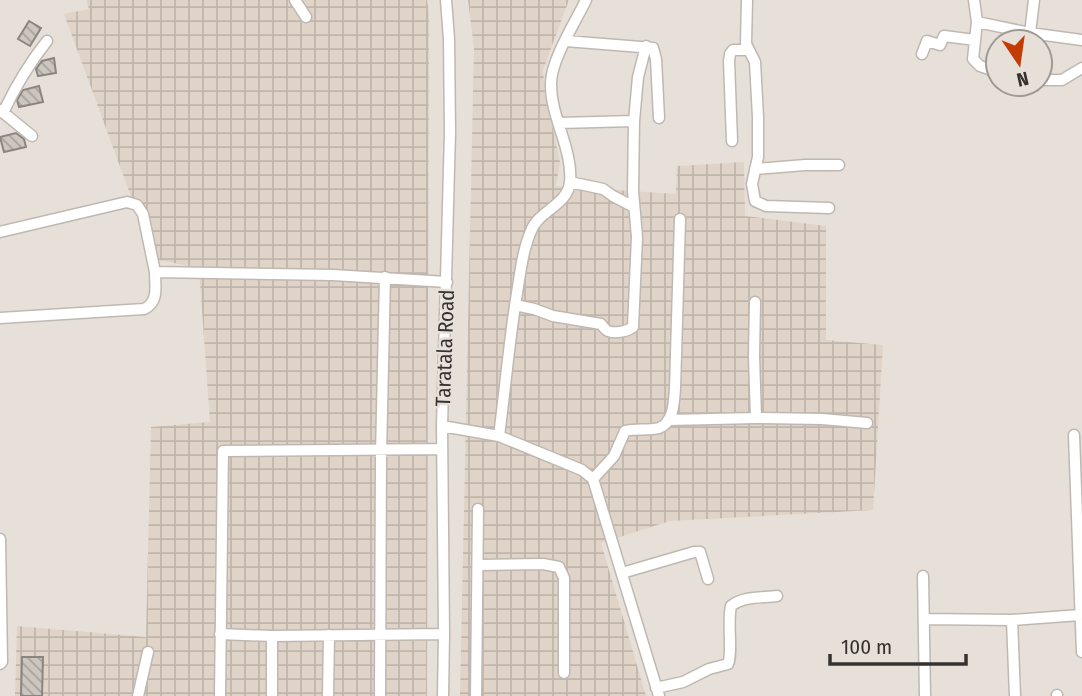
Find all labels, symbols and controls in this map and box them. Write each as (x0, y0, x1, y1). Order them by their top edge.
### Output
north arrow (984, 28, 1054, 98)
text: N (1015, 67, 1031, 92)
street label: Taratala Road (430, 289, 460, 407)
scale bar (830, 622, 967, 666)
text: 100 m (841, 634, 892, 660)

